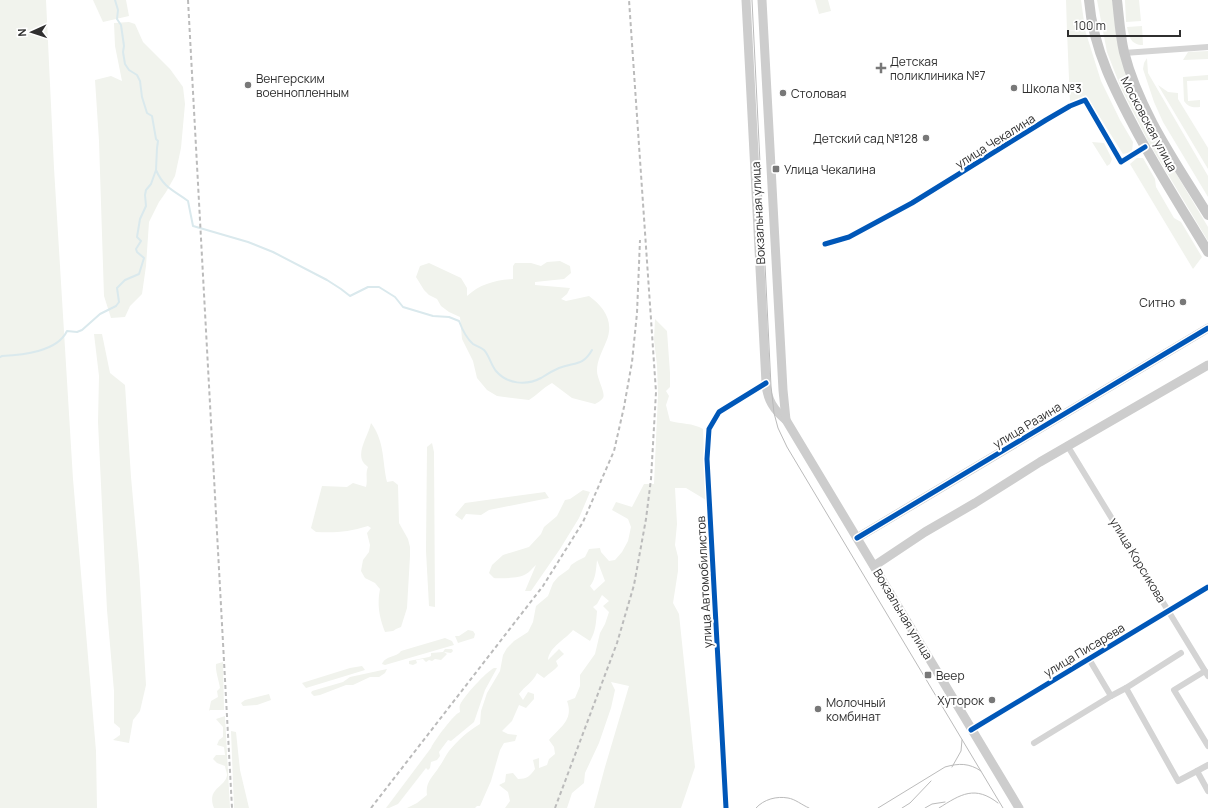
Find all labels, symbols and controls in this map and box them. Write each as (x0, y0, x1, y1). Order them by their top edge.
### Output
north arrow (12, 12, 52, 52)
scale bar (1068, 12, 1180, 38)
text: 100 m (1074, 17, 1106, 34)
text: N (14, 28, 29, 37)
place label: Детская поликлиника №7 (890, 53, 985, 84)
marker: Детская поликлиника №7 (875, 62, 887, 74)
place label: Венгерским военнопленным (256, 70, 349, 101)
street label: Московская улица (1117, 73, 1181, 175)
marker: Венгерским военнопленным (243, 80, 253, 90)
place label: Школа №3 (1022, 80, 1082, 97)
marker: Школа №3 (1009, 83, 1019, 93)
place label: Столовая (791, 85, 846, 102)
marker: Столовая (778, 88, 788, 98)
street label: улица Чекалина (952, 110, 1038, 172)
place label: Детский сад №128 (813, 130, 918, 147)
marker: Детский сад №128 (921, 133, 931, 143)
street label: Вокзальная улица (747, 161, 769, 265)
place label: Улица Чекалина (784, 161, 876, 178)
marker: Улица Чекалина (771, 164, 781, 174)
place label: Ситно (1139, 294, 1175, 311)
marker: Ситно (1178, 297, 1188, 307)
street label: улица Разина (990, 398, 1064, 452)
street label: улица Корсикова (1106, 514, 1170, 606)
street label: улица Автомобилистов (692, 515, 716, 649)
street label: Вокзальная улица (869, 565, 937, 663)
street label: улица Писарева (1040, 619, 1128, 681)
place label: Веер (936, 667, 965, 684)
marker: Веер (923, 670, 933, 680)
place label: Хуторок (937, 692, 985, 709)
place label: Молочный комбинат (826, 694, 886, 725)
marker: Хуторок (987, 695, 997, 705)
marker: Молочный комбинат (813, 704, 823, 714)

